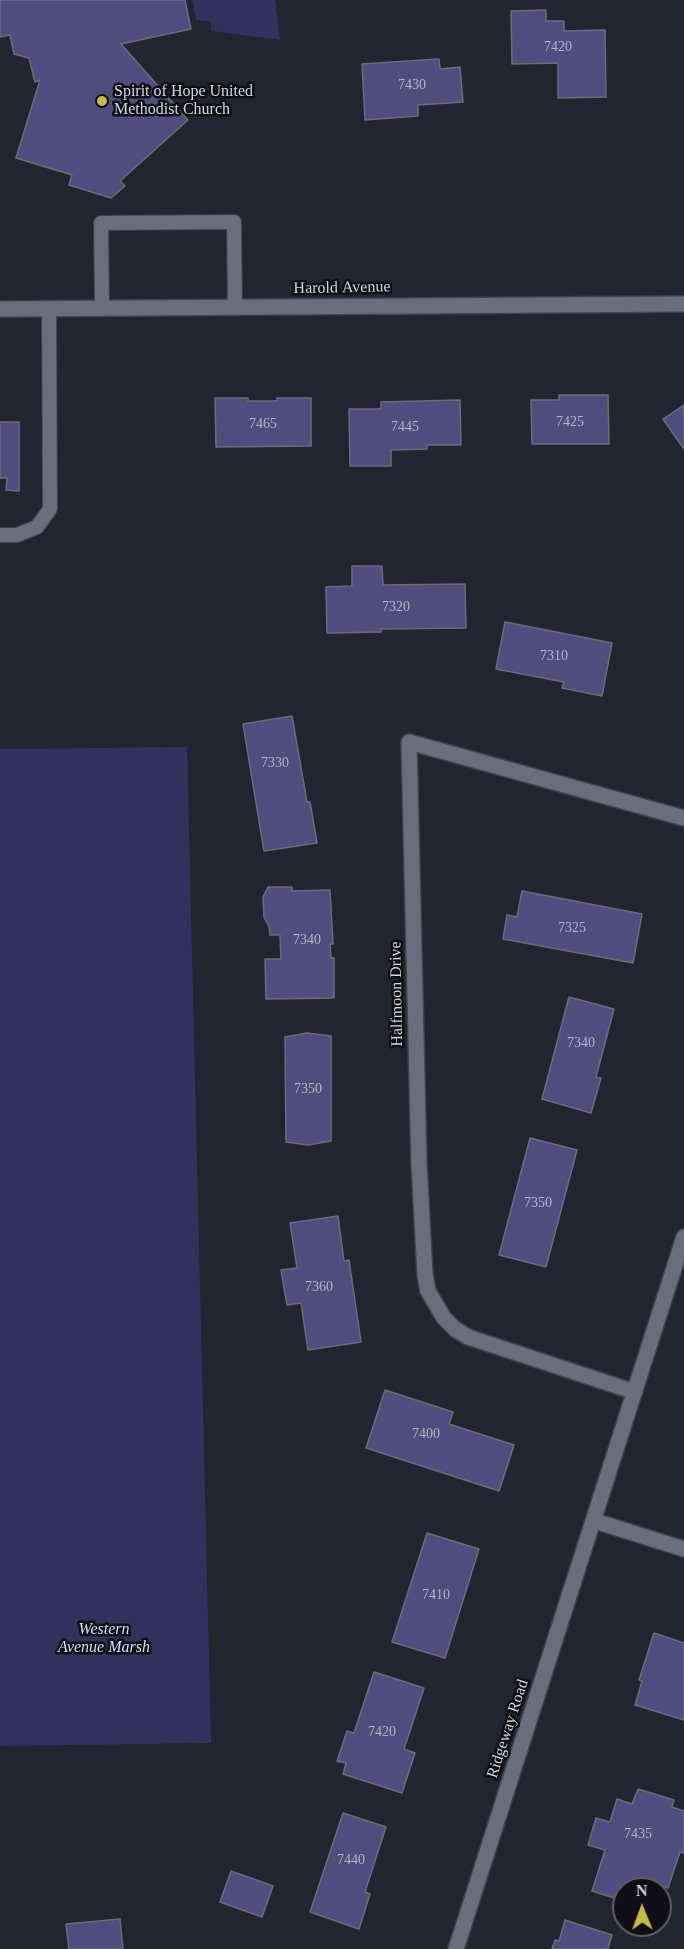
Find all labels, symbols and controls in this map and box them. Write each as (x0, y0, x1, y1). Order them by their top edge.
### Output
house number: 7420 (544, 39, 572, 55)
house number: 7430 (398, 77, 426, 93)
place label: Spirit of Hope United Methodist Church (114, 82, 253, 120)
marker: Spirit of Hope United Methodist Church (95, 94, 109, 108)
street label: Harold Avenue (293, 278, 391, 298)
house number: 7425 (556, 414, 584, 430)
house number: 7465 (249, 416, 277, 432)
house number: 7445 (391, 419, 419, 435)
house number: 7320 (382, 599, 410, 615)
house number: 7310 (540, 648, 568, 664)
house number: 7330 (261, 755, 289, 771)
house number: 7325 (558, 920, 586, 936)
house number: 7340 (293, 932, 321, 948)
street label: Halfmoon Drive (386, 941, 408, 1047)
house number: 7340 (567, 1035, 595, 1051)
house number: 7350 (294, 1081, 322, 1097)
house number: 7350 (524, 1195, 552, 1211)
house number: 7360 (305, 1279, 333, 1295)
house number: 7400 (412, 1426, 440, 1442)
house number: 7410 (422, 1587, 450, 1603)
park label: Western Avenue Marsh (58, 1620, 150, 1658)
street label: Ridgeway Road (483, 1677, 533, 1781)
house number: 7420 (368, 1724, 396, 1740)
house number: 7435 (624, 1826, 652, 1842)
house number: 7440 (337, 1852, 365, 1868)
north arrow (612, 1877, 672, 1937)
text: N (636, 1882, 648, 1899)

